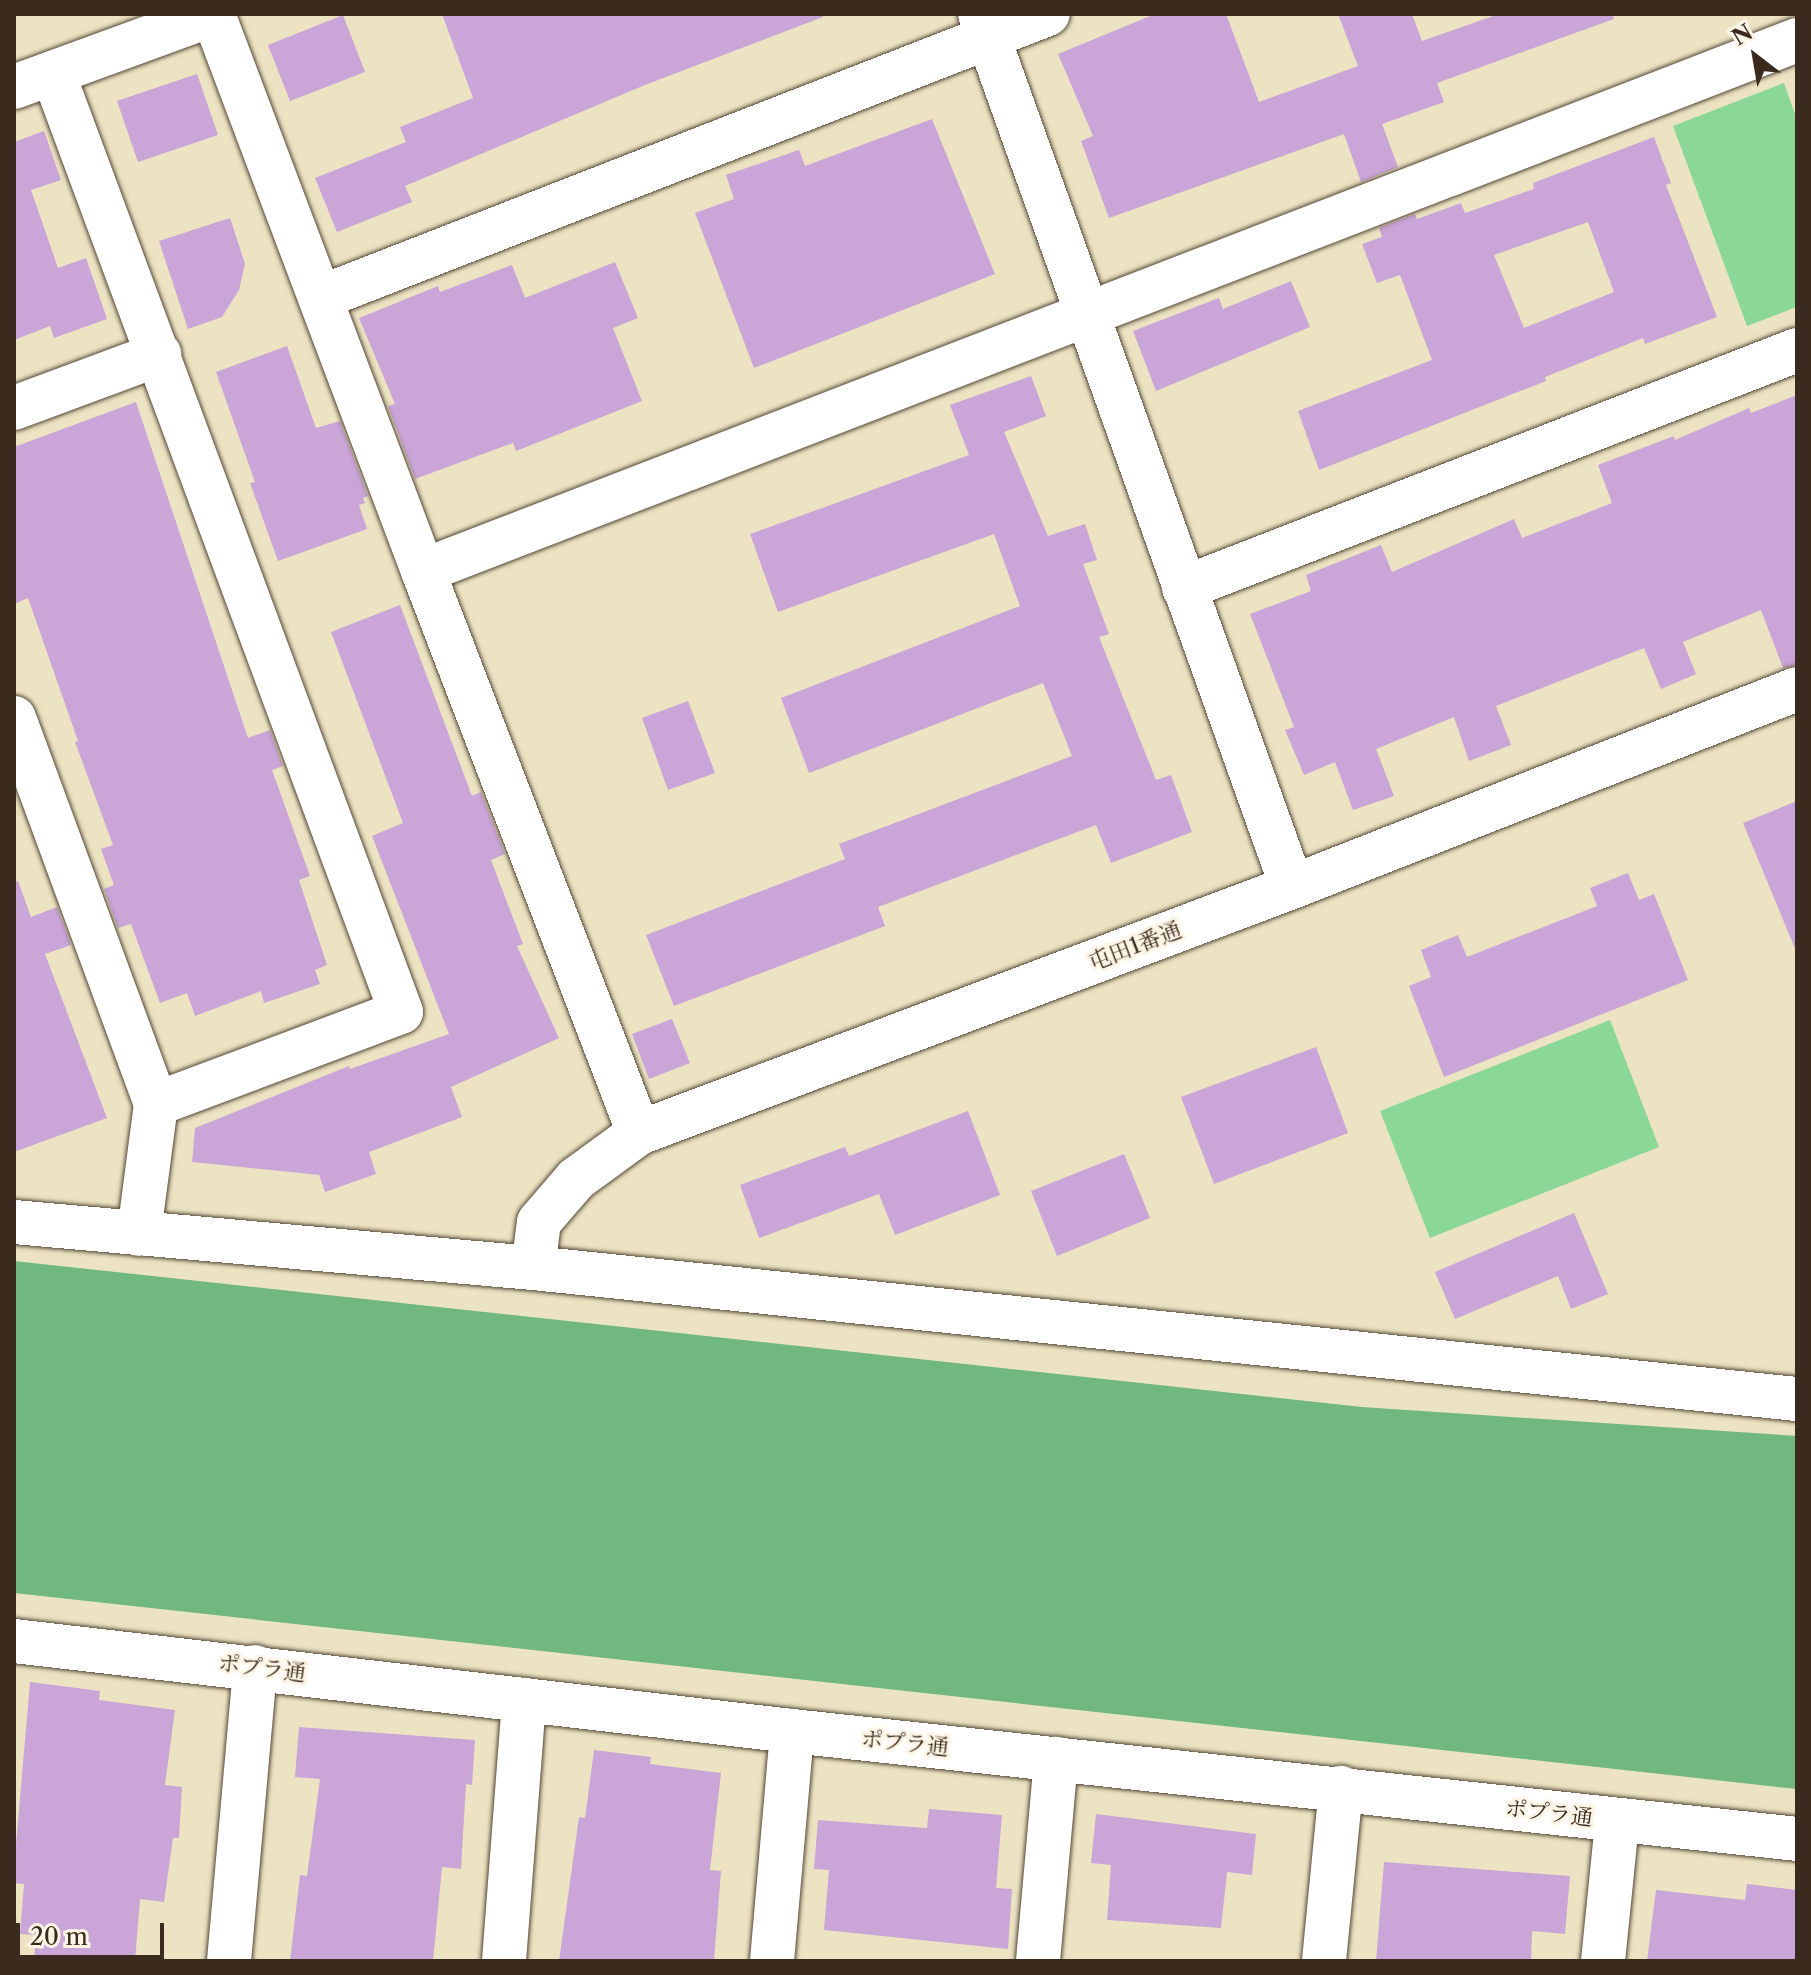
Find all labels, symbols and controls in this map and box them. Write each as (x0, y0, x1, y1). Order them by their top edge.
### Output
north arrow (1715, 16, 1795, 96)
text: N (1727, 19, 1758, 51)
street label: 屯田1番通 (1085, 916, 1185, 976)
street label: ポプラ通 (217, 1650, 307, 1686)
street label: ポプラ通 (860, 1725, 950, 1761)
street label: ポプラ通 (1504, 1795, 1594, 1831)
scale bar (20, 1907, 168, 1957)
text: 20 m (30, 1922, 88, 1951)

